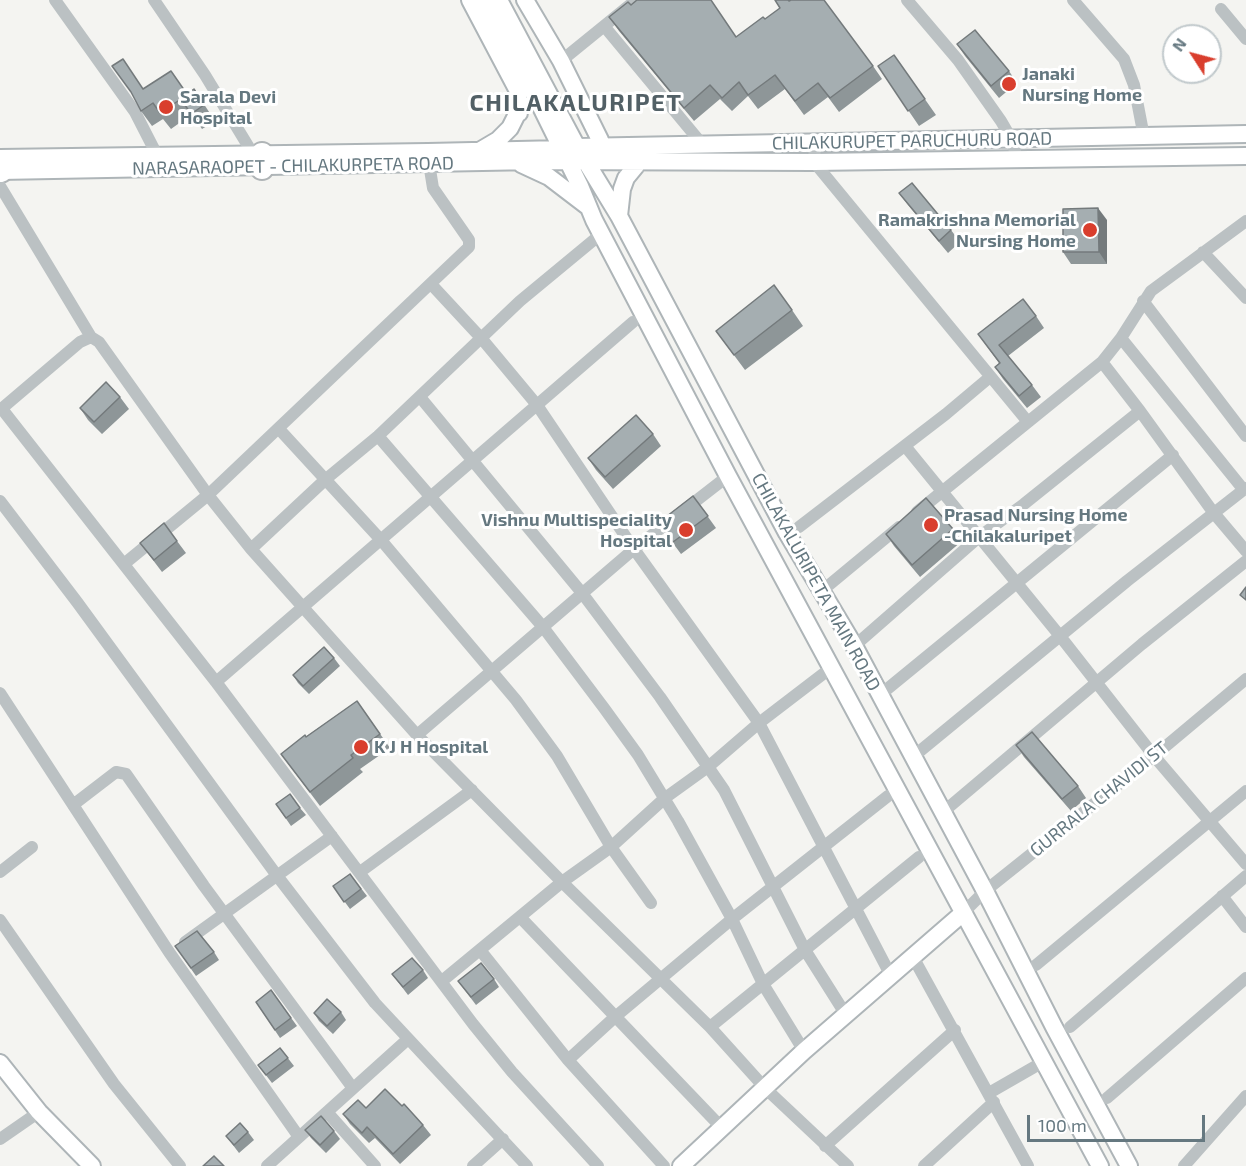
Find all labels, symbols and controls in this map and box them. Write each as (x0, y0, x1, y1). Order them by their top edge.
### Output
north arrow (1162, 24, 1222, 84)
text: N (1168, 34, 1190, 55)
place label: Janaki Nursing Home (1022, 63, 1142, 106)
marker: Janaki Nursing Home (1000, 75, 1018, 93)
place label: Sarala Devi Hospital (180, 86, 276, 128)
district label: CHILAKALURIPET (470, 89, 682, 117)
marker: Sarala Devi Hospital (157, 98, 175, 116)
street label: CHILAKURUPET PARUCHURU ROAD (772, 128, 1052, 154)
street label: NARASARAOPET - CHILAKURPETA ROAD (132, 152, 454, 180)
place label: Ramakrishna Memorial Nursing Home (878, 209, 1076, 252)
marker: Ramakrishna Memorial Nursing Home (1081, 221, 1099, 239)
street label: CHILAKALURIPETA MAIN ROAD (747, 469, 885, 695)
place label: Prasad Nursing Home -Chilakaluripet (944, 504, 1128, 546)
place label: Vishnu Multispeciality Hospital (481, 509, 672, 552)
marker: Prasad Nursing Home -Chilakaluripet (922, 516, 940, 534)
marker: Vishnu Multispeciality Hospital (677, 521, 695, 539)
place label: K J H Hospital (374, 736, 488, 758)
street label: GURRALA CHAVIDI ST (1026, 737, 1172, 861)
marker: K J H Hospital (352, 738, 370, 756)
scale bar (1030, 1103, 1208, 1141)
text: 100 m (1038, 1114, 1087, 1136)

